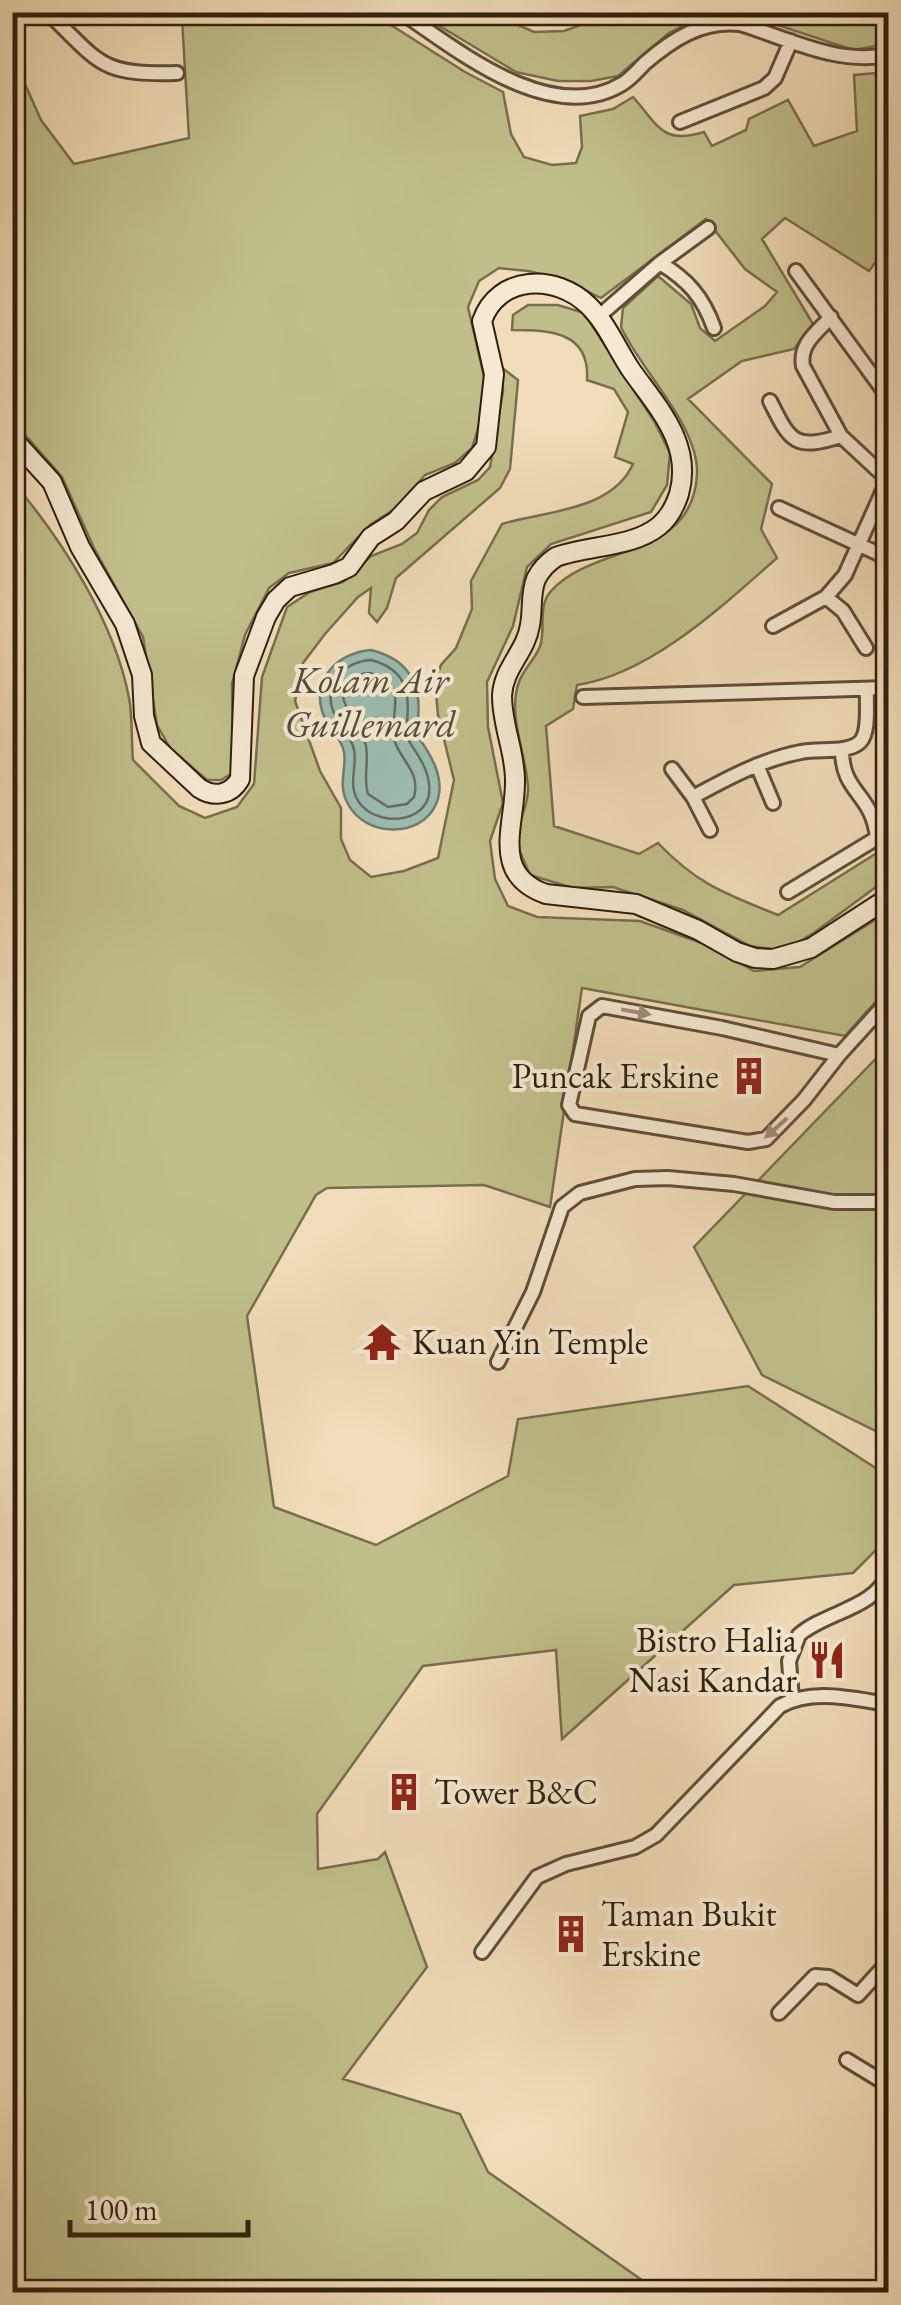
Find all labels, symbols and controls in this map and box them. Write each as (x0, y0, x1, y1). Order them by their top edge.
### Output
water label: Kolam Air Guillemard (284, 655, 456, 748)
one-way arrow (621, 1005, 652, 1020)
place label: Puncak Erskine (512, 1053, 719, 1098)
building icon: Puncak Erskine (728, 1055, 770, 1097)
one-way arrow (764, 1116, 788, 1139)
place label: Kuan Yin Temple (412, 1319, 648, 1364)
temple icon: Kuan Yin Temple (361, 1321, 403, 1363)
place label: Bistro Halia Nasi Kandar (629, 1617, 797, 1702)
restaurant icon: Bistro Halia Nasi Kandar (806, 1639, 848, 1681)
place label: Tower B&C (434, 1769, 598, 1814)
building icon: Tower B&C (383, 1771, 425, 1813)
place label: Taman Bukit Erskine (601, 1891, 776, 1976)
building icon: Taman Bukit Erskine (550, 1913, 592, 1955)
scale bar (70, 2175, 248, 2237)
text: 100 m (85, 2190, 158, 2229)

